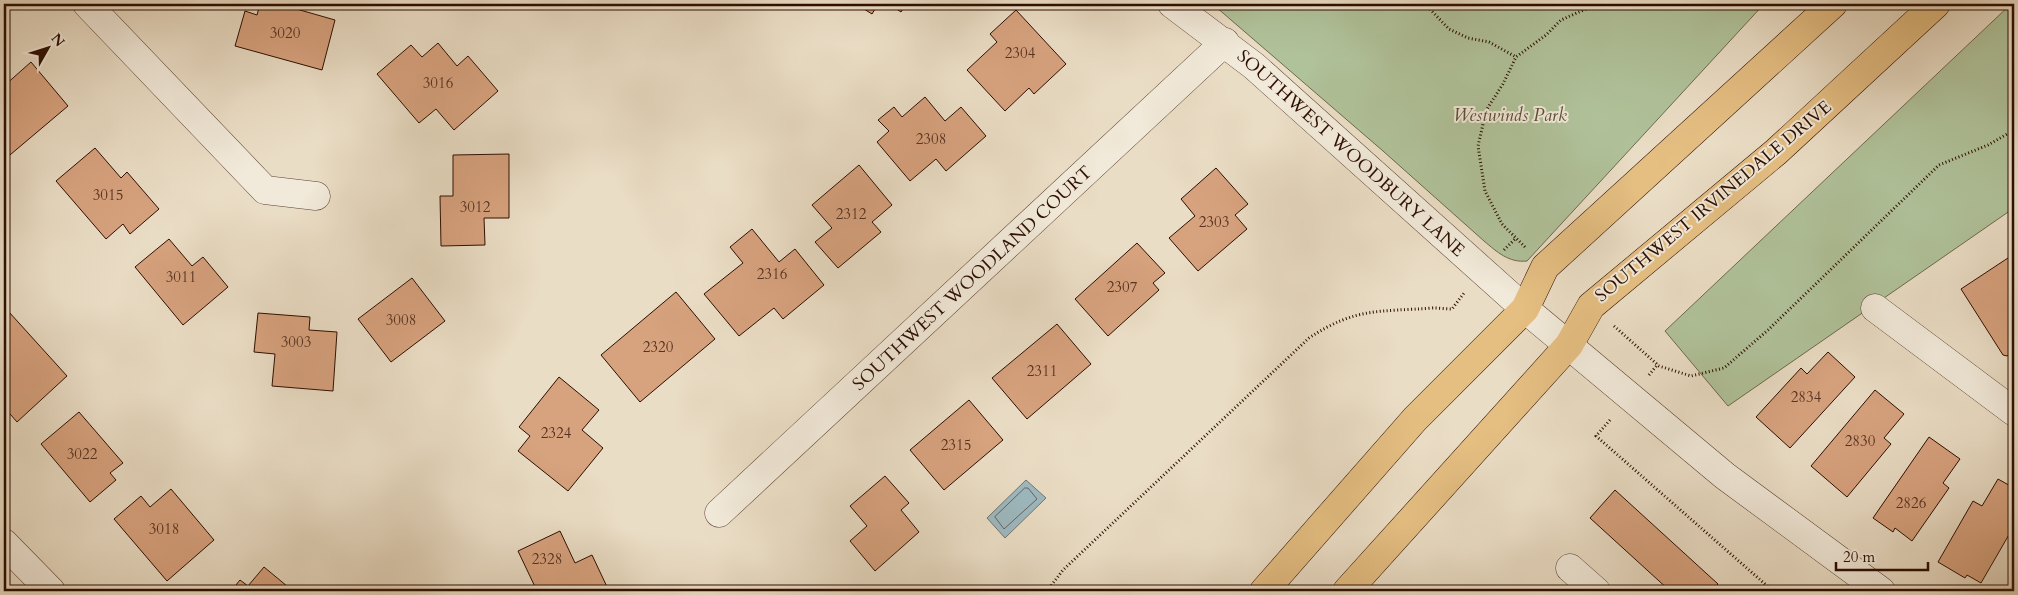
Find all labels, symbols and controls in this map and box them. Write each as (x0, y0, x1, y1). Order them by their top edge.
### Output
north arrow (22, 22, 72, 72)
house number: 3020 (270, 23, 301, 43)
text: N (47, 29, 69, 51)
house number: 2304 (1005, 43, 1036, 63)
street label: SOUTHWEST WOODBURY LANE (1231, 44, 1470, 263)
house number: 3016 (423, 73, 454, 93)
street label: SOUTHWEST IRVINEDALE DRIVE (1590, 95, 1837, 308)
park label: Westwinds Park (1453, 103, 1567, 128)
house number: 2308 (916, 129, 946, 149)
street label: SOUTHWEST WOODLAND COURT (847, 160, 1098, 396)
house number: 3015 (93, 185, 123, 205)
house number: 3012 (460, 197, 491, 217)
house number: 2312 (836, 204, 867, 224)
house number: 2303 (1199, 212, 1229, 232)
house number: 2316 (757, 264, 788, 284)
house number: 3011 (166, 267, 196, 287)
house number: 2307 (1107, 277, 1138, 297)
house number: 3008 (386, 310, 416, 330)
house number: 3003 (281, 332, 311, 352)
house number: 2320 (643, 337, 674, 357)
house number: 2311 (1027, 361, 1057, 381)
house number: 2834 (1791, 387, 1822, 407)
house number: 2324 (541, 423, 572, 443)
house number: 2830 (1845, 431, 1876, 451)
house number: 2315 (941, 435, 971, 455)
house number: 3022 (67, 444, 98, 464)
house number: 2826 (1896, 493, 1927, 513)
house number: 3018 (149, 519, 179, 539)
scale bar (1836, 540, 1928, 572)
text: 20 m (1843, 547, 1875, 567)
house number: 2328 (532, 549, 562, 569)

